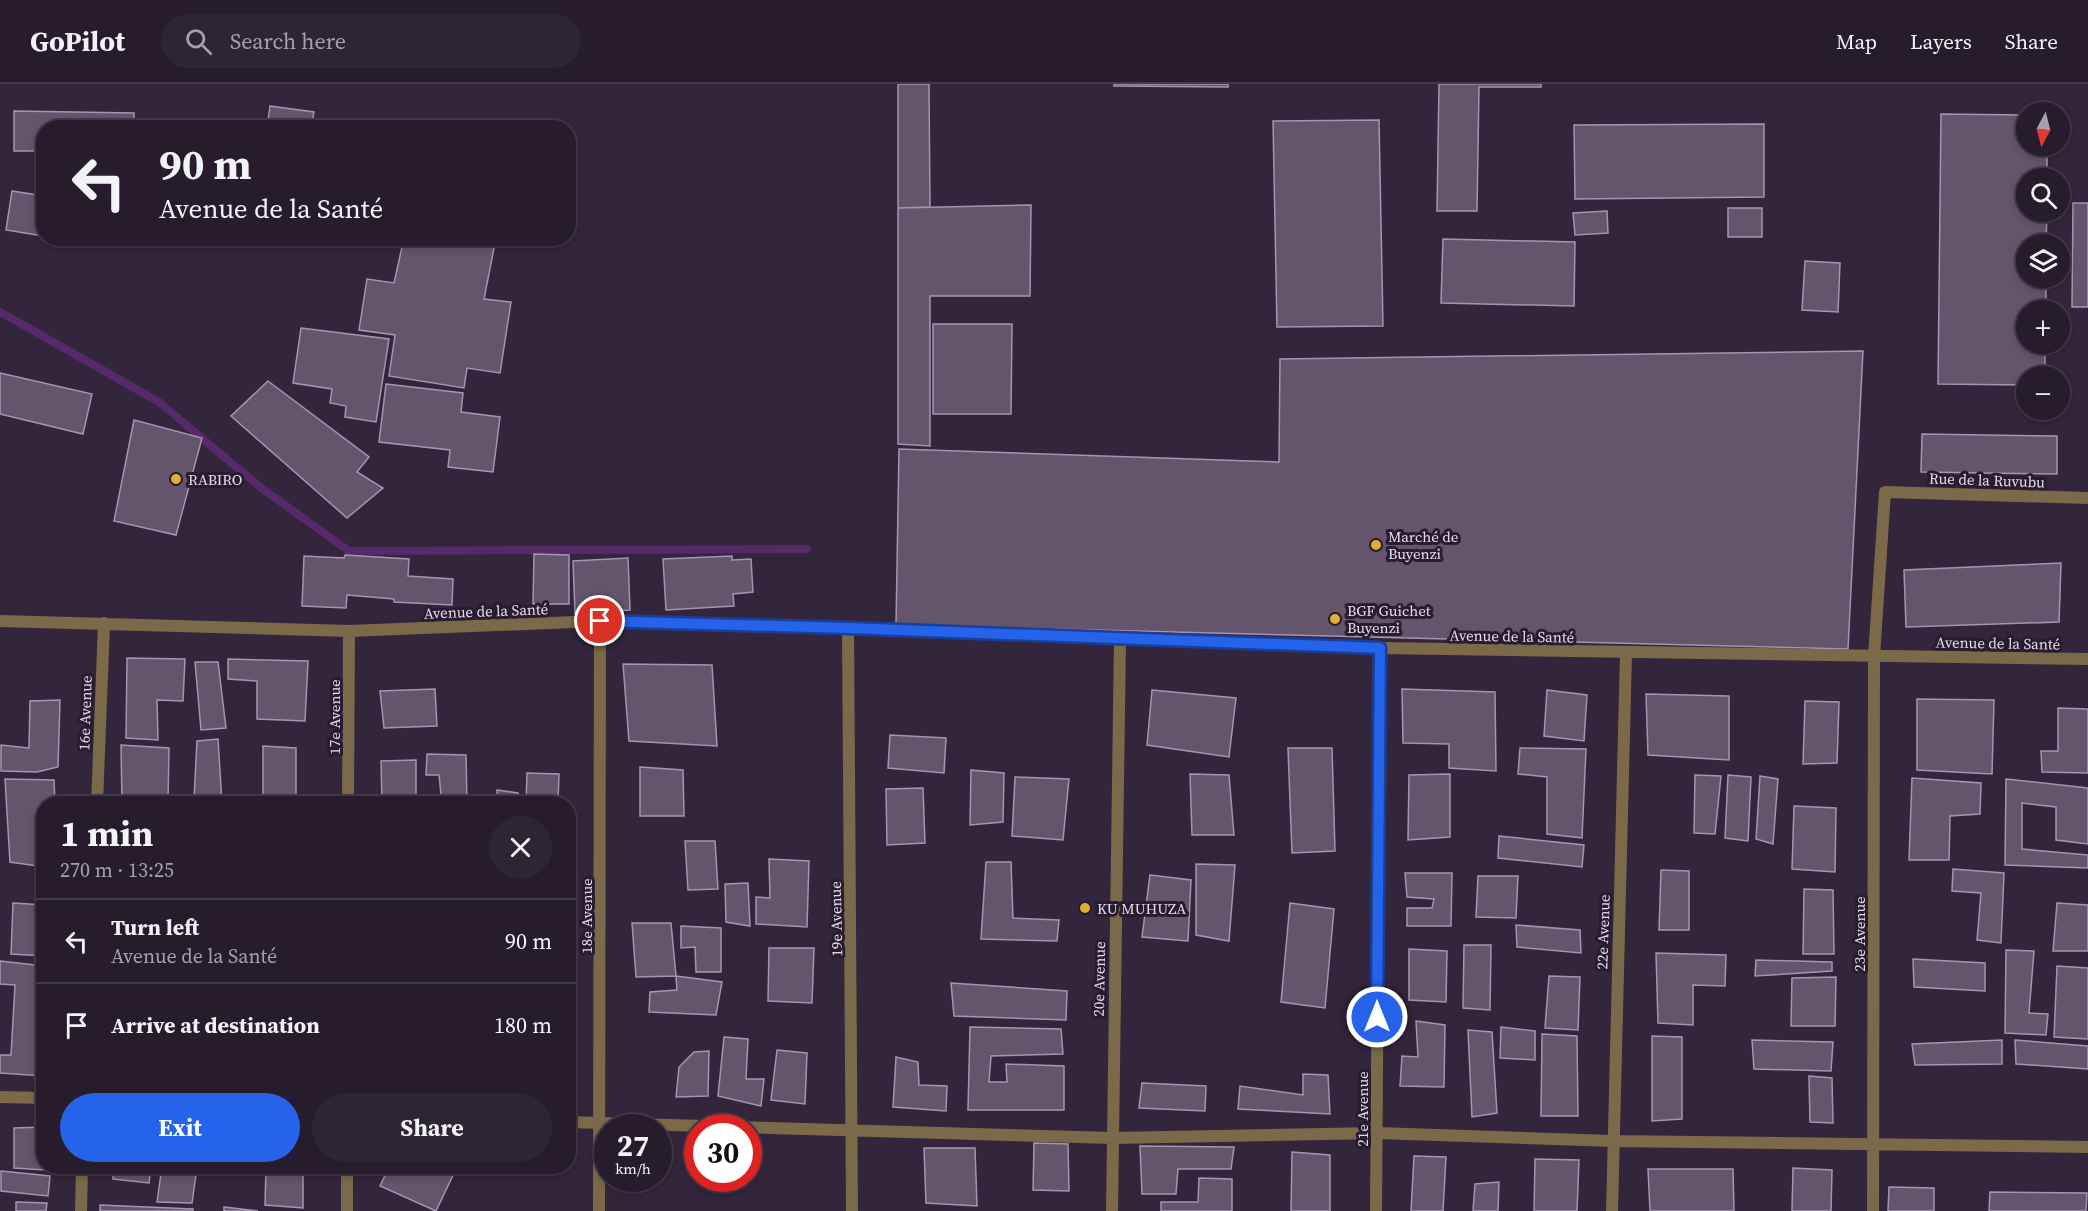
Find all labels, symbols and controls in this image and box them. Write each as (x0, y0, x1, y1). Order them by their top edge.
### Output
search box (161, 14, 581, 68)
text: GoPilot (30, 22, 125, 60)
icon: search (182, 25, 215, 58)
text: Search here (230, 26, 346, 56)
text: Map (1836, 27, 1877, 56)
text: Layers (1910, 27, 1972, 56)
text: Share (2005, 27, 2058, 56)
north arrow (2016, 102, 2070, 156)
map controls (2016, 102, 2070, 420)
text: 90 m (159, 135, 252, 193)
icon: left (60, 144, 138, 222)
button: search (2016, 168, 2070, 222)
text: Avenue de la Santé (159, 190, 383, 227)
button: layers (2016, 234, 2070, 288)
button: + (2016, 300, 2070, 354)
button: − (2016, 366, 2070, 420)
street label: Rue de la Ruvubu (1929, 467, 2046, 493)
place label: RABIRO (188, 469, 242, 490)
marker: RABIRO (169, 472, 183, 486)
place label: Marché de Buyenzi (1388, 526, 1459, 564)
marker: Marché de Buyenzi (1369, 538, 1383, 552)
pin (574, 595, 625, 646)
street label: Avenue de la Santé (423, 598, 549, 624)
place label: BGF Guichet Buyenzi (1347, 600, 1431, 638)
icon: arrive (583, 604, 616, 637)
marker: BGF Guichet Buyenzi (1328, 612, 1342, 626)
street label: Avenue de la Santé (1450, 624, 1575, 648)
street label: Avenue de la Santé (1936, 631, 2061, 655)
street label: 16e Avenue (73, 675, 97, 751)
street label: 17e Avenue (324, 679, 345, 755)
text: 1 min (60, 809, 153, 858)
button: close (489, 816, 552, 879)
text: 270 m · 13:25 (60, 856, 174, 884)
street label: 18e Avenue (576, 878, 597, 954)
street label: 19e Avenue (825, 881, 847, 957)
street label: 22e Avenue (1591, 894, 1615, 970)
street label: 23e Avenue (1849, 896, 1870, 972)
place label: KU MUHUZA (1097, 898, 1186, 919)
marker: KU MUHUZA (1078, 901, 1092, 915)
text: Turn left (111, 912, 199, 942)
icon: left (60, 925, 93, 958)
text: 90 m (505, 926, 552, 956)
street label: 20e Avenue (1088, 941, 1110, 1017)
text: Avenue de la Santé (111, 942, 277, 970)
position arrow (1345, 985, 1409, 1049)
icon: arrive (60, 1009, 93, 1042)
text: Arrive at destination (111, 1010, 320, 1040)
text: 180 m (494, 1010, 552, 1040)
street label: 21e Avenue (1352, 1071, 1373, 1147)
button: Exit (60, 1093, 300, 1162)
button: Share (312, 1093, 552, 1162)
speed limit sign: 30 (684, 1114, 762, 1192)
text: 27 (617, 1125, 649, 1166)
text: km/h (615, 1158, 651, 1179)

